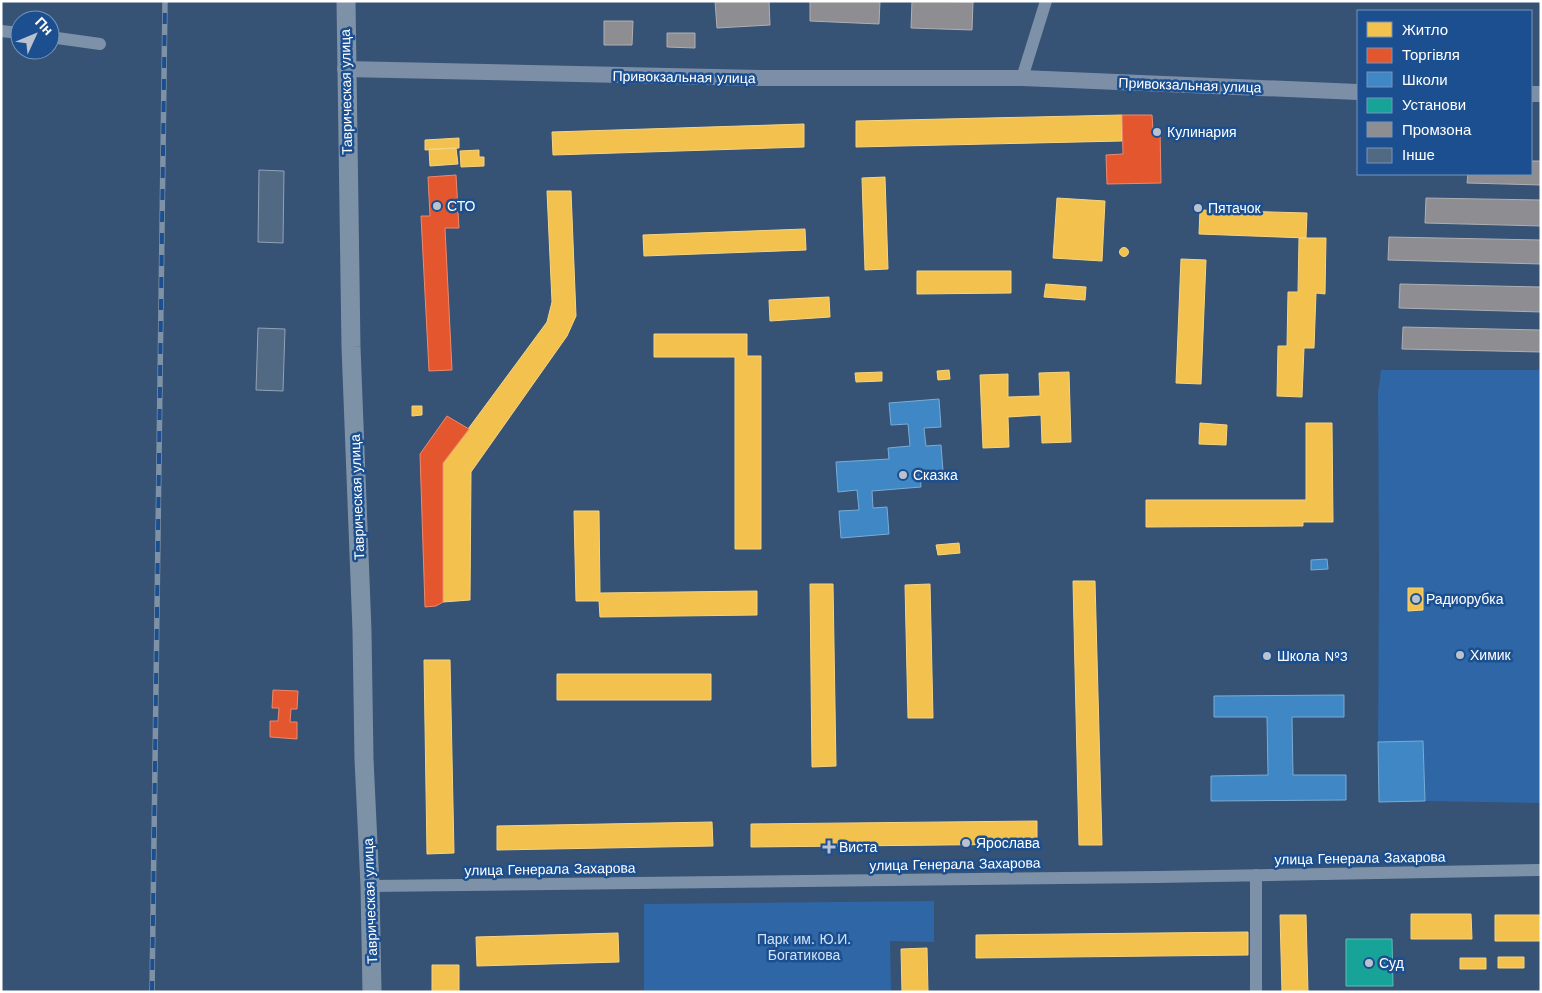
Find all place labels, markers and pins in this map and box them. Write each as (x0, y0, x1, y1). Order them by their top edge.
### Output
place label: Кулинария (1167, 124, 1237, 140)
marker: Кулинария (1151, 126, 1163, 138)
place label: СТО (447, 198, 476, 214)
marker: СТО (431, 200, 443, 212)
place label: Пятачок (1208, 200, 1261, 216)
marker: Пятачок (1192, 202, 1204, 214)
place label: Сказка (913, 467, 958, 483)
marker: Сказка (897, 469, 909, 481)
place label: Радиорубка (1426, 591, 1504, 607)
marker: Радиорубка (1410, 593, 1422, 605)
place label: Химик (1470, 647, 1512, 663)
place label: Школа №3 (1277, 648, 1348, 664)
marker: Химик (1454, 649, 1466, 661)
marker: Школа №3 (1261, 650, 1273, 662)
place label: Ярослава (976, 835, 1040, 851)
marker: Ярослава (960, 837, 972, 849)
place label: Виста (839, 839, 877, 855)
marker: Виста (823, 841, 835, 853)
place label: Суд (1379, 955, 1404, 971)
marker: Суд (1363, 957, 1375, 969)

